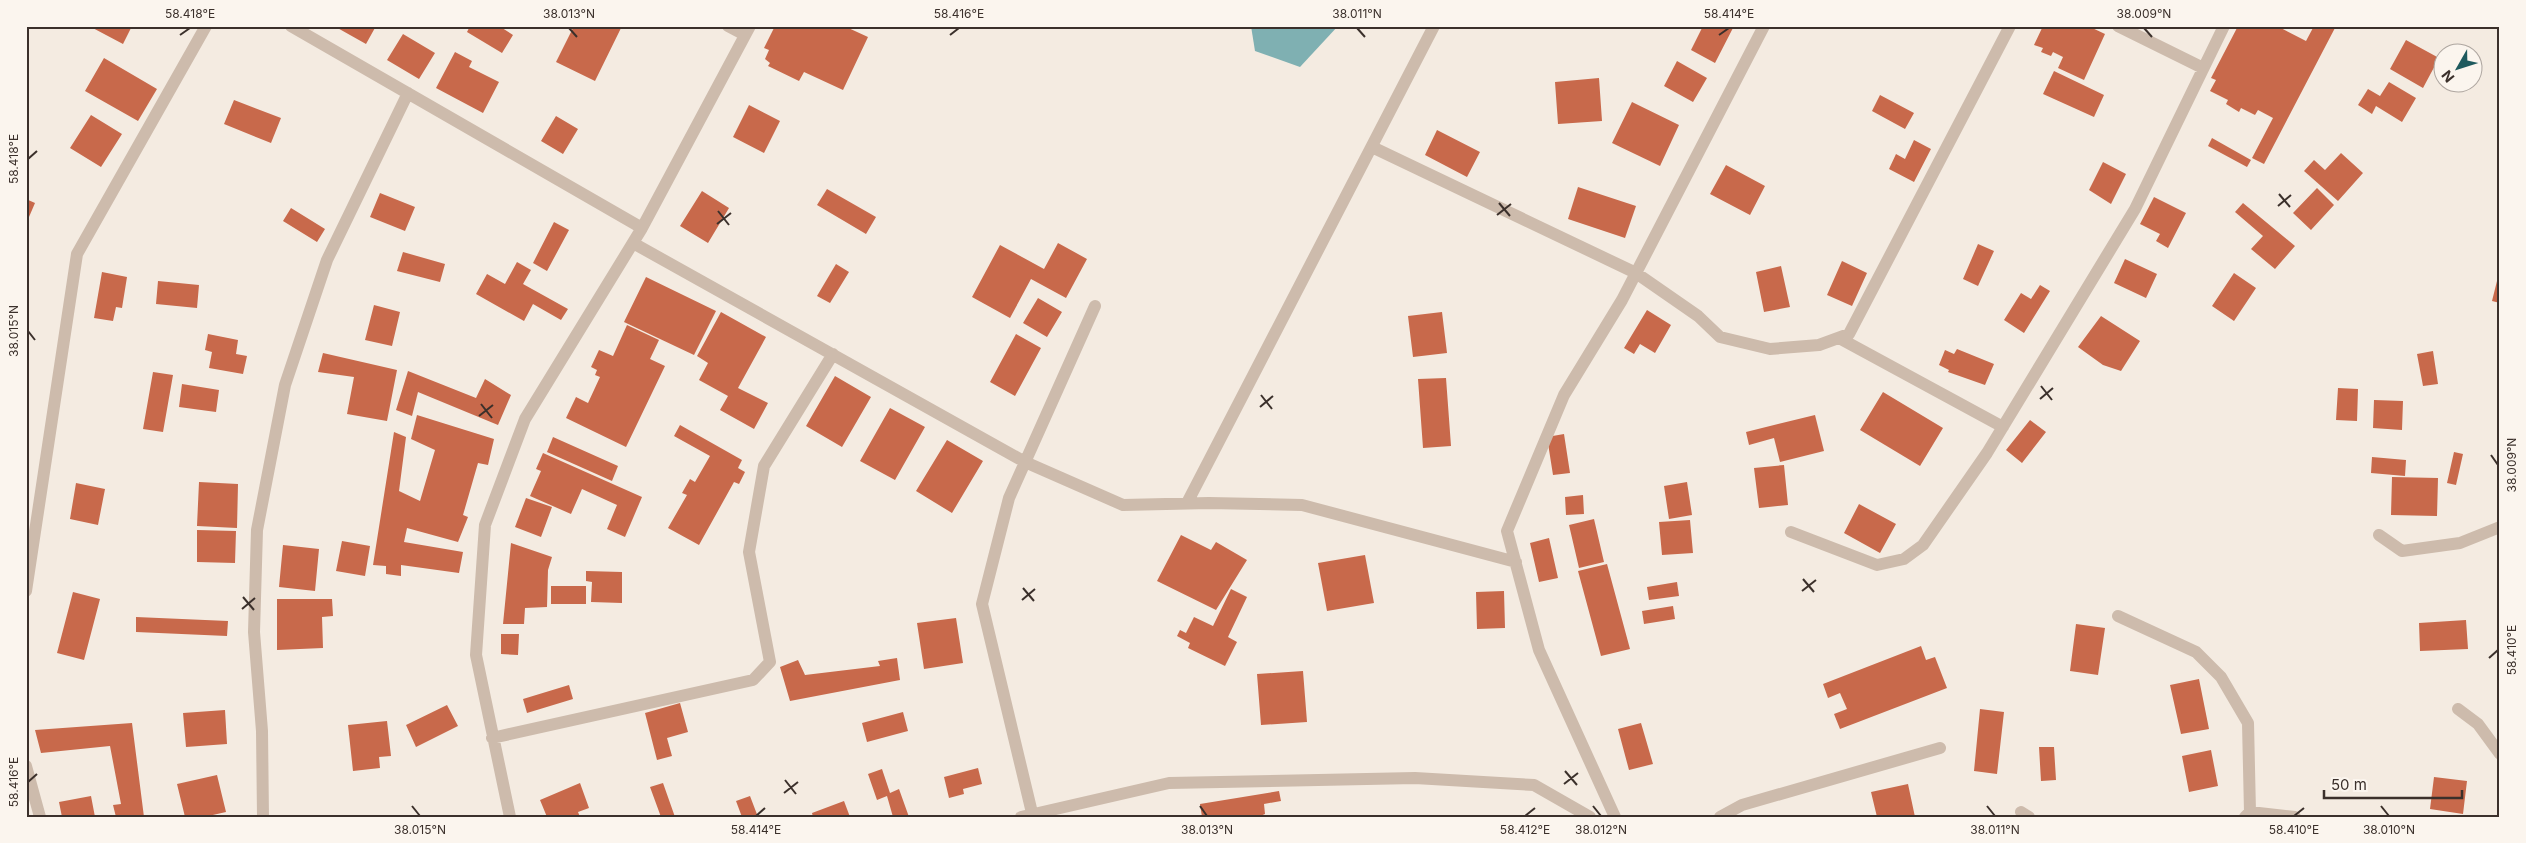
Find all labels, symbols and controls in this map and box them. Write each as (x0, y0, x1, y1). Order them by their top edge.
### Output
text: 58.418°E (165, 6, 215, 21)
text: 38.013°N (543, 6, 595, 21)
text: 58.416°E (934, 6, 984, 21)
text: 38.011°N (1332, 6, 1382, 21)
text: 58.414°E (1704, 6, 1754, 21)
text: 38.009°N (2117, 6, 2171, 21)
north arrow (2434, 42, 2484, 92)
text: N (2438, 67, 2457, 86)
text: 58.418°E (6, 134, 21, 184)
text: 38.015°N (6, 305, 21, 357)
text: 38.009°N (2504, 438, 2519, 492)
text: 58.410°E (2504, 625, 2519, 675)
text: 58.416°E (6, 757, 21, 807)
scale bar (2324, 768, 2461, 800)
text: 50 m (2331, 775, 2367, 794)
text: 38.015°N (394, 822, 446, 837)
text: 58.414°E (731, 822, 781, 837)
text: 38.013°N (1181, 822, 1233, 837)
text: 58.412°E (1500, 822, 1550, 837)
text: 38.012°N (1575, 822, 1627, 837)
text: 38.011°N (1970, 822, 2020, 837)
text: 58.410°E (2269, 822, 2319, 837)
text: 38.010°N (2363, 822, 2415, 837)

